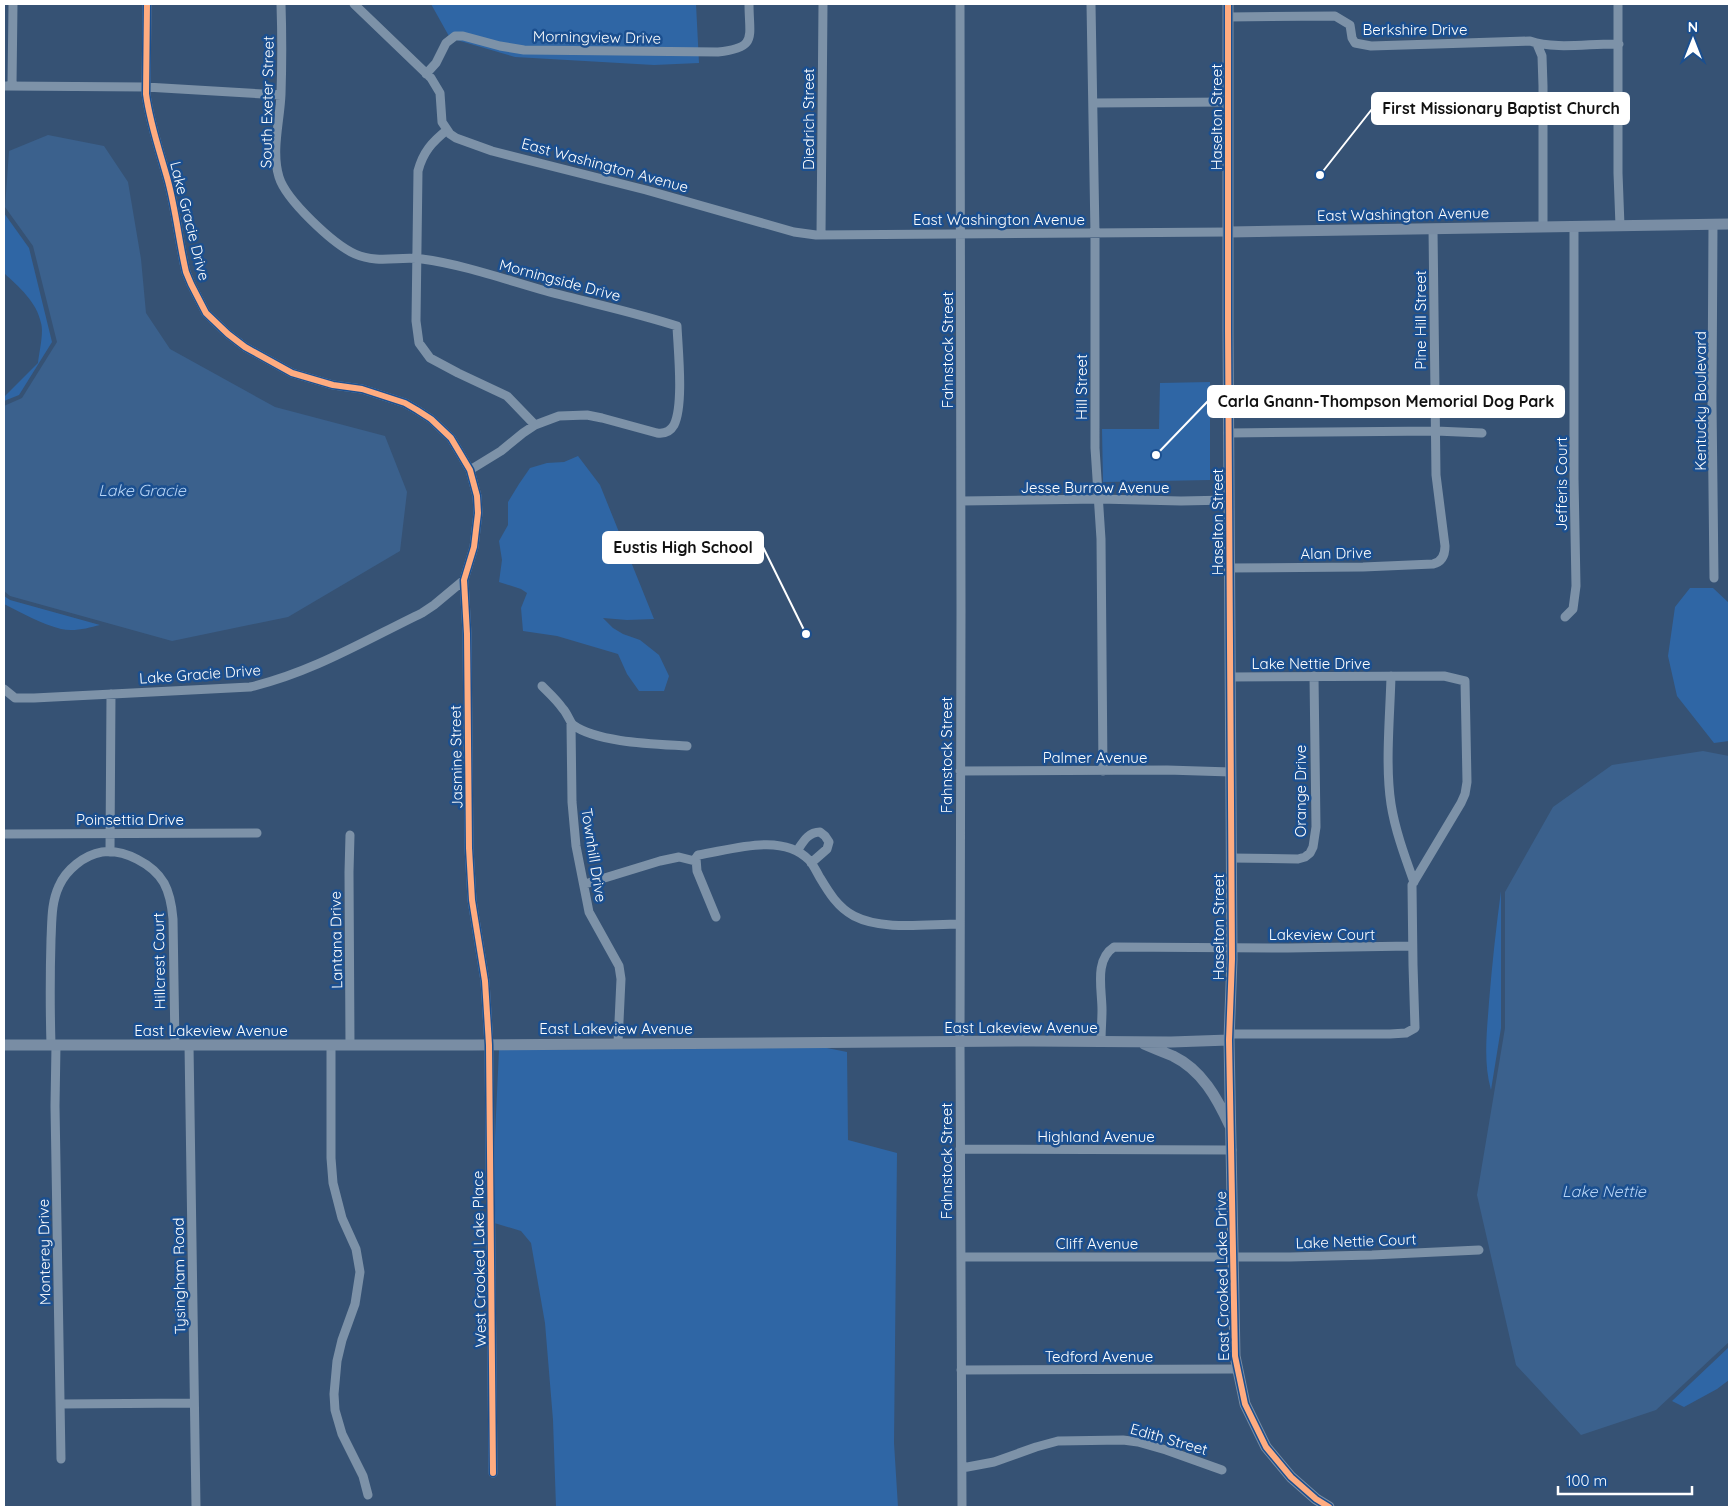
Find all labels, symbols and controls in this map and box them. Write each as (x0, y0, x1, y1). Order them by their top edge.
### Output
north arrow (1668, 15, 1718, 65)
text: N (1688, 18, 1698, 36)
street label: Berkshire Drive (1363, 20, 1467, 39)
street label: Morningview Drive (533, 26, 661, 48)
street label: South Exeter Street (256, 36, 278, 168)
street label: Haselton Street (1207, 64, 1226, 170)
street label: Diedrich Street (799, 68, 818, 170)
callout: First Missionary Baptist Church (1372, 93, 1629, 124)
text: First Missionary Baptist Church (1382, 98, 1620, 118)
street label: East Washington Avenue (519, 134, 691, 196)
street label: Lake Gracie Drive (166, 159, 214, 283)
street label: East Washington Avenue (1317, 203, 1489, 225)
street label: East Washington Avenue (913, 210, 1085, 229)
street label: Morningside Drive (497, 255, 623, 305)
street label: Pine Hill Street (1411, 270, 1430, 370)
street label: Fahnstock Street (938, 292, 957, 408)
street label: Kentucky Boulevard (1691, 331, 1710, 471)
street label: Hill Street (1072, 354, 1091, 420)
callout: Carla Gnann-Thompson Memorial Dog Park (1208, 386, 1564, 417)
text: Carla Gnann-Thompson Memorial Dog Park (1218, 391, 1554, 411)
street label: Jefferis Court (1552, 437, 1571, 531)
street label: Haselton Street (1208, 469, 1227, 575)
street label: Jesse Burrow Avenue (1021, 478, 1169, 497)
water label: Lake Gracie (98, 480, 187, 500)
callout: Eustis High School (603, 532, 763, 563)
text: Eustis High School (613, 537, 753, 557)
street label: Alan Drive (1300, 543, 1372, 563)
street label: Lake Nettie Drive (1252, 654, 1370, 673)
street label: Lake Gracie Drive (138, 660, 262, 688)
street label: Fahnstock Street (937, 697, 956, 813)
street label: Jasmine Street (446, 705, 466, 809)
street label: Orange Drive (1291, 745, 1310, 837)
street label: Palmer Avenue (1043, 748, 1147, 767)
street label: Townhill Drive (577, 807, 611, 903)
street label: Poinsettia Drive (76, 810, 184, 829)
street label: Haselton Street (1209, 874, 1228, 980)
street label: Lantana Drive (326, 891, 346, 989)
street label: Hillcrest Court (149, 912, 169, 1010)
street label: Lakeview Court (1269, 925, 1375, 944)
street label: East Lakeview Avenue (944, 1018, 1098, 1037)
street label: East Lakeview Avenue (539, 1019, 693, 1038)
street label: East Lakeview Avenue (134, 1021, 288, 1040)
street label: Fahnstock Street (937, 1103, 956, 1219)
street label: Highland Avenue (1037, 1127, 1155, 1146)
street label: West Crooked Lake Place (468, 1170, 490, 1348)
water label: Lake Nettie (1562, 1181, 1647, 1201)
street label: East Crooked Lake Drive (1211, 1191, 1233, 1361)
street label: Monterey Drive (34, 1199, 54, 1305)
street label: Tysingham Road (168, 1217, 190, 1335)
street label: Lake Nettie Court (1295, 1229, 1417, 1253)
street label: Cliff Avenue (1056, 1234, 1138, 1253)
street label: Tedford Avenue (1045, 1347, 1153, 1366)
street label: Edith Street (1128, 1419, 1210, 1459)
scale bar (1558, 1464, 1692, 1496)
text: 100 m (1566, 1471, 1607, 1490)

